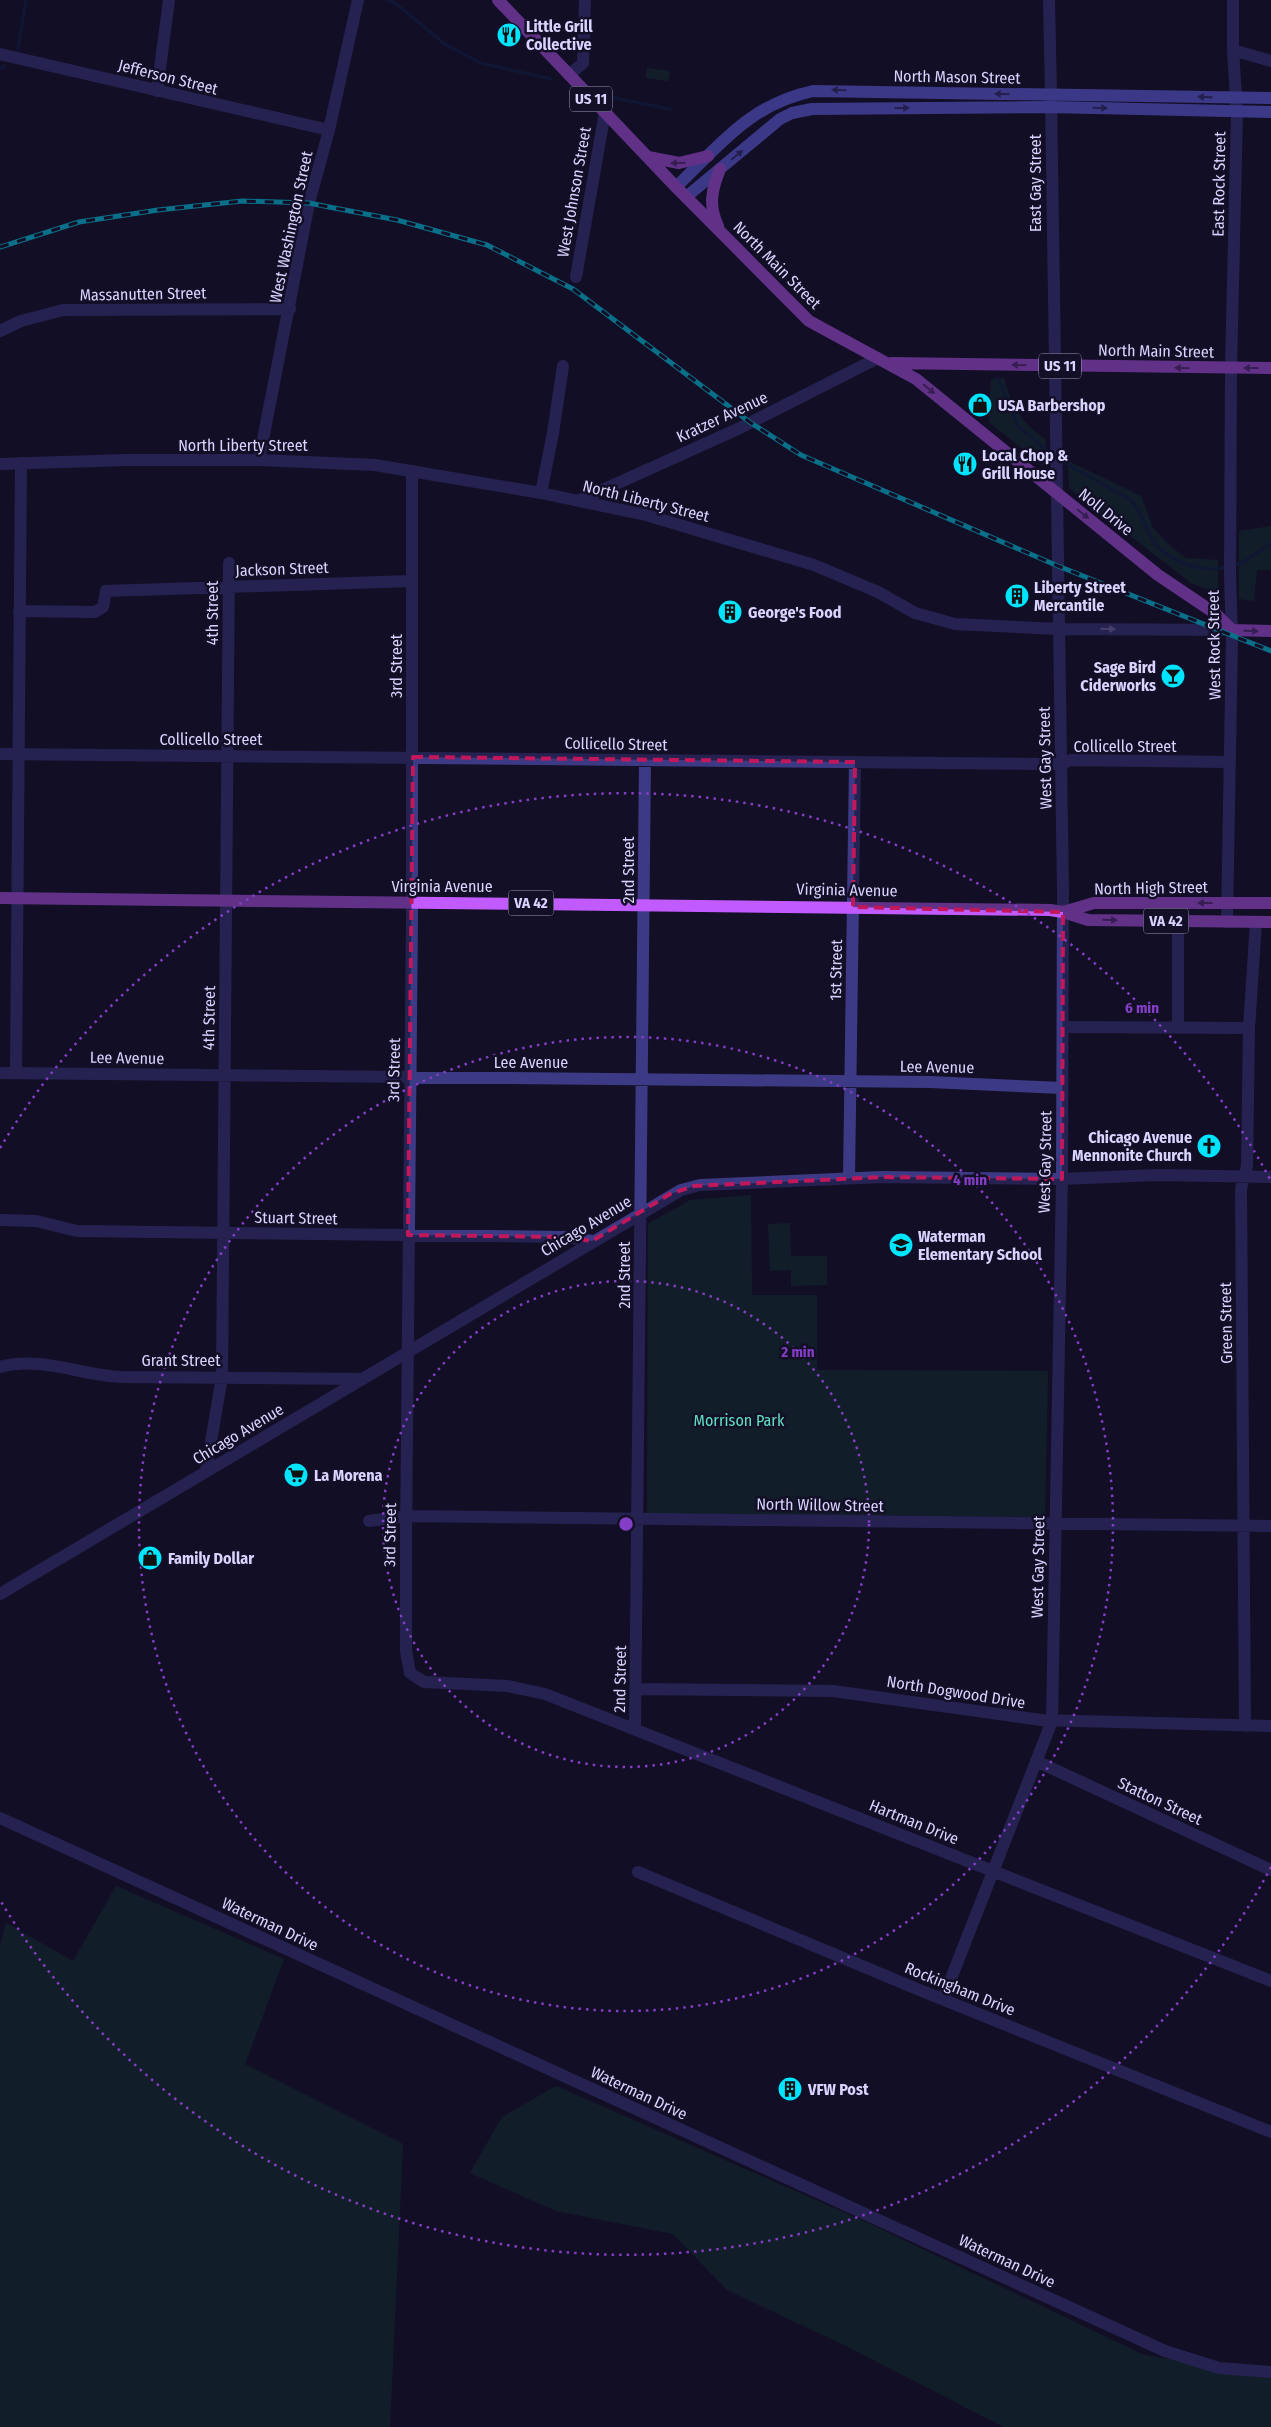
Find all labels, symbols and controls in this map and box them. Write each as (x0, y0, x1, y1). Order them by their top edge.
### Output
place label: Little Grill Collective (526, 17, 593, 54)
restaurant icon: Little Grill Collective (496, 22, 522, 48)
street label: Jefferson Street (116, 55, 221, 99)
street label: North Mason Street (893, 66, 1021, 88)
road number: US 11 (570, 86, 612, 112)
one-way arrow (831, 86, 847, 94)
one-way arrow (994, 90, 1010, 98)
one-way arrow (1197, 93, 1213, 101)
one-way arrow (894, 104, 910, 112)
one-way arrow (1092, 105, 1108, 113)
street label: West Johnson Street (553, 125, 595, 259)
street label: East Rock Street (1209, 130, 1229, 237)
street label: East Gay Street (1026, 133, 1045, 232)
street label: West Washington Street (266, 148, 317, 305)
one-way arrow (730, 149, 742, 161)
one-way arrow (670, 159, 686, 167)
street label: North Main Street (729, 217, 825, 313)
street label: Massanutten Street (79, 283, 207, 305)
street label: North Main Street (1098, 340, 1215, 362)
road number: US 11 (1039, 354, 1081, 378)
one-way arrow (1011, 361, 1027, 369)
one-way arrow (1174, 363, 1190, 371)
one-way arrow (1243, 364, 1259, 372)
one-way arrow (923, 384, 936, 395)
street label: Kratzer Avenue (673, 388, 771, 446)
shop icon: USA Barbershop (967, 392, 993, 418)
place label: USA Barbershop (998, 396, 1106, 415)
street label: North Liberty Street (178, 436, 309, 455)
place label: Local Chop & Grill House (982, 446, 1068, 483)
restaurant icon: Local Chop & Grill House (952, 451, 978, 477)
street label: North Liberty Street (581, 476, 712, 526)
street label: Noll Drive (1075, 484, 1137, 540)
one-way arrow (1076, 508, 1089, 519)
street label: Jackson Street (235, 558, 330, 580)
place label: Liberty Street Mercantile (1034, 578, 1126, 615)
street label: 4th Street (203, 580, 222, 645)
building icon: Liberty Street Mercantile (1004, 583, 1030, 609)
street label: West Rock Street (1204, 589, 1224, 700)
building icon: George's Food (717, 599, 743, 625)
place label: George's Food (748, 603, 841, 622)
one-way arrow (1100, 625, 1116, 633)
one-way arrow (1244, 627, 1260, 635)
street label: 3rd Street (387, 633, 406, 698)
place label: Sage Bird Ciderworks (1080, 658, 1156, 695)
bar icon: Sage Bird Ciderworks (1160, 663, 1186, 689)
street label: West Gay Street (1035, 706, 1055, 809)
street label: Collicello Street (159, 730, 263, 749)
street label: Collicello Street (564, 734, 668, 754)
street label: Collicello Street (1073, 737, 1177, 756)
street label: 2nd Street (619, 836, 638, 904)
street label: Virginia Avenue (391, 877, 493, 896)
street label: North High Street (1094, 877, 1209, 898)
street label: Virginia Avenue (796, 880, 898, 900)
road number: VA 42 (508, 890, 554, 916)
one-way arrow (1197, 899, 1213, 907)
road number: VA 42 (1144, 908, 1188, 934)
one-way arrow (1102, 916, 1118, 924)
street label: 1st Street (826, 938, 846, 1001)
street label: 4th Street (199, 985, 219, 1050)
text: 6 min (1125, 999, 1159, 1017)
street label: 3rd Street (384, 1037, 404, 1102)
street label: Lee Avenue (90, 1048, 164, 1068)
street label: Lee Avenue (494, 1053, 568, 1072)
street label: Lee Avenue (900, 1057, 974, 1077)
street label: West Gay Street (1035, 1110, 1055, 1213)
place label: Chicago Avenue Mennonite Church (1072, 1128, 1192, 1165)
church icon: Chicago Avenue Mennonite Church (1196, 1133, 1222, 1159)
text: 4 min (953, 1171, 987, 1189)
street label: Chicago Avenue (537, 1191, 635, 1260)
street label: Stuart Street (254, 1208, 339, 1228)
place label: Waterman Elementary School (918, 1227, 1043, 1264)
school or university icon: Waterman Elementary School (888, 1232, 914, 1258)
street label: 2nd Street (615, 1241, 634, 1309)
street label: Green Street (1216, 1281, 1236, 1364)
text: 2 min (780, 1343, 815, 1361)
street label: Grant Street (142, 1351, 221, 1370)
street label: Chicago Avenue (189, 1399, 287, 1468)
park label: Morrison Park (694, 1411, 785, 1430)
supermarket icon: La Morena (283, 1462, 309, 1488)
place label: La Morena (314, 1466, 383, 1485)
street label: North Willow Street (756, 1494, 885, 1516)
street label: 3rd Street (380, 1502, 400, 1567)
centre of rings (617, 1515, 635, 1533)
street label: West Gay Street (1028, 1515, 1048, 1618)
shop icon: Family Dollar (137, 1545, 163, 1571)
place label: Family Dollar (168, 1549, 254, 1568)
street label: 2nd Street (610, 1644, 630, 1713)
street label: North Dogwood Drive (885, 1672, 1027, 1712)
street label: Statton Street (1115, 1773, 1206, 1829)
street label: Hartman Drive (867, 1795, 961, 1849)
street label: Waterman Drive (219, 1893, 321, 1955)
street label: Rockingham Drive (902, 1958, 1018, 2020)
street label: Waterman Drive (588, 2062, 690, 2124)
building icon: VFW Post (777, 2076, 803, 2102)
place label: VFW Post (807, 2080, 869, 2099)
street label: Waterman Drive (956, 2230, 1058, 2292)

